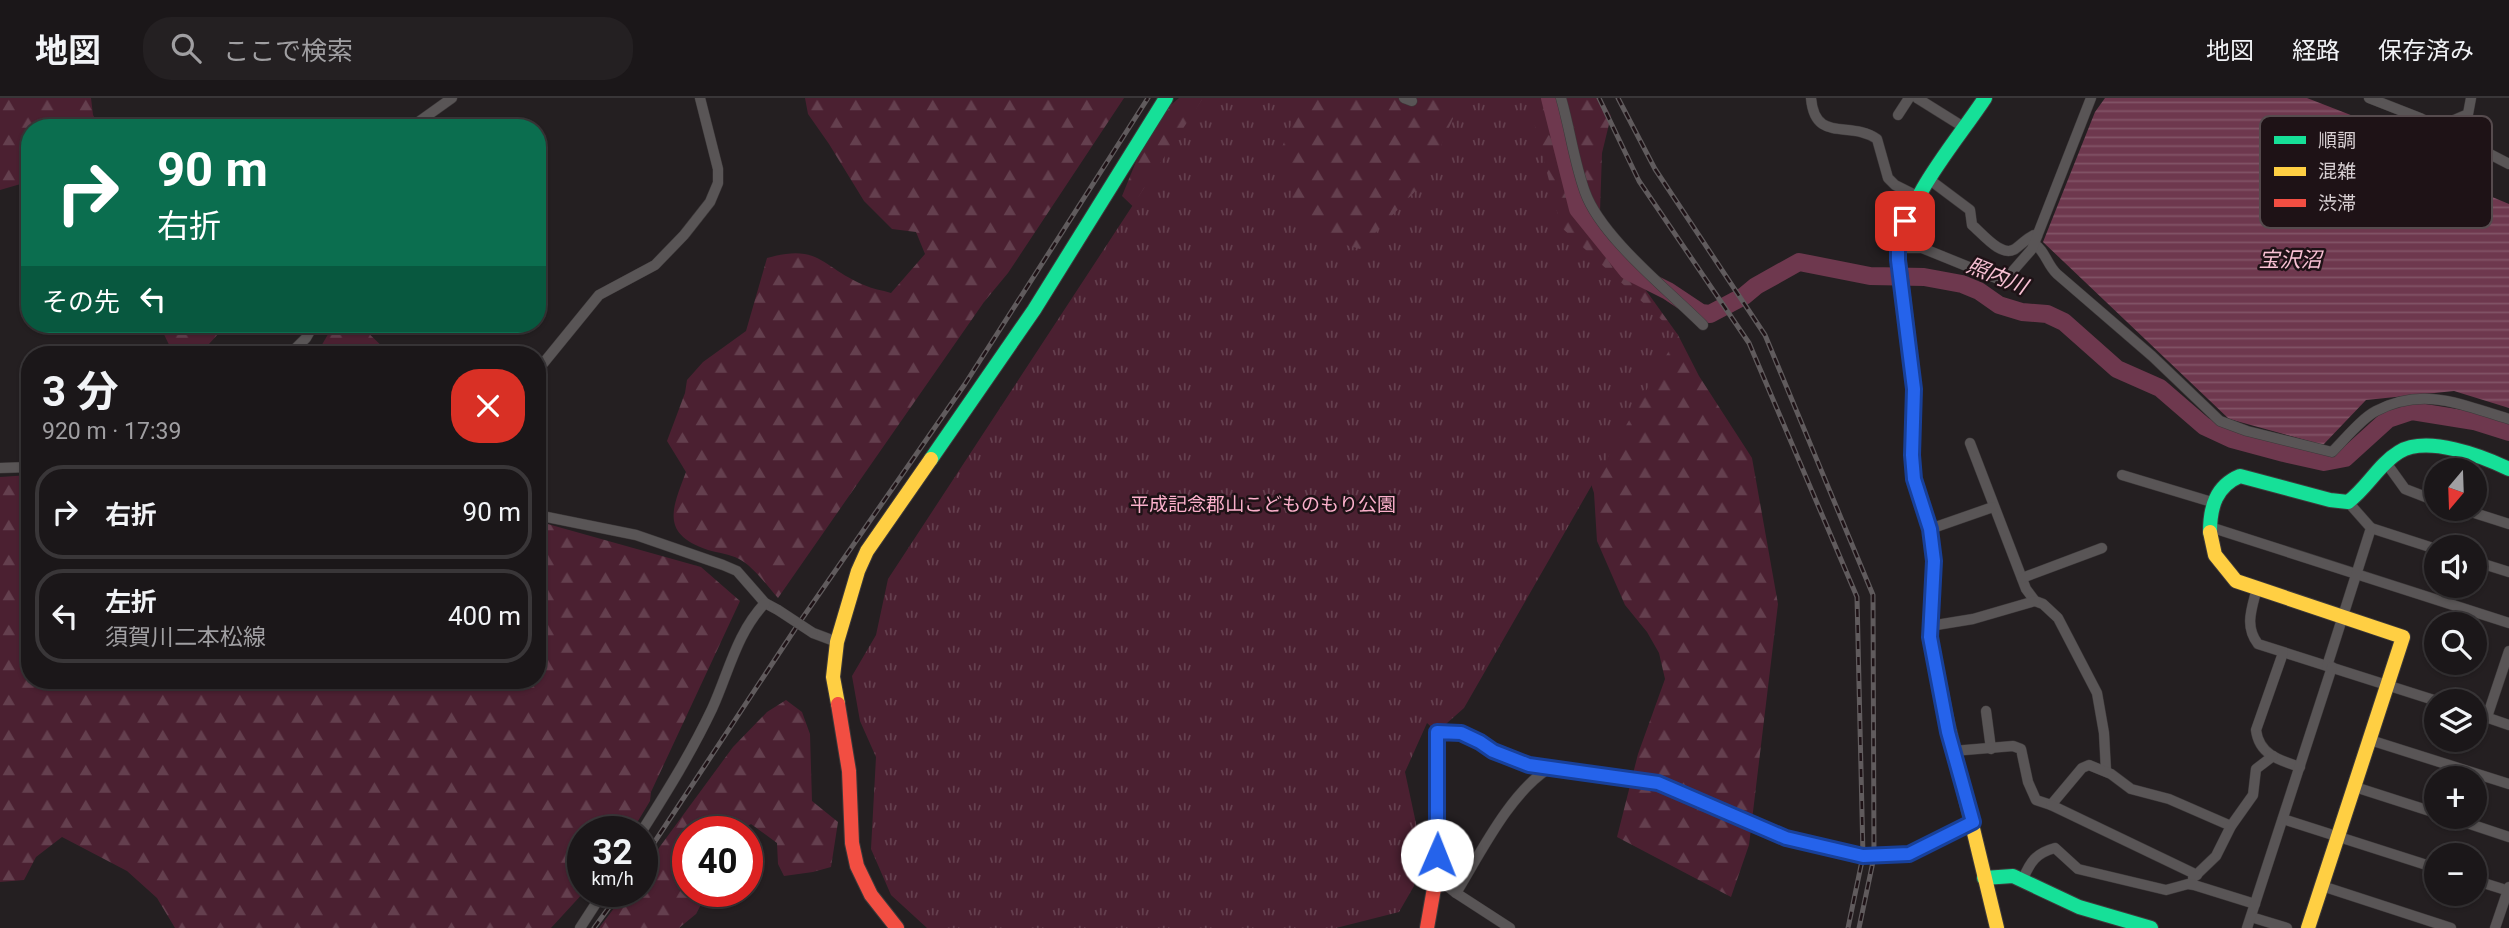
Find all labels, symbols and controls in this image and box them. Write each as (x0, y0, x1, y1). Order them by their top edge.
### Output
search box (143, 17, 633, 80)
icon: search (167, 29, 205, 67)
text: 地図 (35, 31, 101, 70)
text: ここで検索 (223, 36, 353, 66)
text: 地図 (2206, 37, 2254, 65)
text: 経路 (2292, 37, 2340, 65)
text: 保存済み (2378, 37, 2474, 65)
legend (2260, 116, 2492, 228)
text: 順調 (2318, 129, 2356, 152)
text: 90 m (157, 141, 268, 198)
icon: right (42, 147, 133, 238)
text: 混雑 (2318, 160, 2356, 183)
pin (1875, 191, 1935, 251)
text: 渋滞 (2318, 192, 2356, 215)
icon: arrive (1886, 202, 1924, 240)
text: 右折 (157, 207, 221, 245)
water label: 宝沢沼 (2259, 248, 2324, 272)
water label: 照内川 (1963, 253, 2033, 300)
icon: left (134, 280, 172, 318)
text: その先 (42, 287, 120, 317)
text: 3 分 (42, 367, 119, 416)
button: close (451, 369, 525, 443)
text: 920 m · 17:39 (42, 418, 181, 445)
north arrow (2424, 458, 2487, 522)
map controls (2424, 458, 2487, 906)
icon: right (46, 493, 84, 531)
park label: 平成記念郡山こどものもり公園 (1130, 493, 1396, 516)
text: 90 m (463, 497, 521, 527)
text: 右折 (105, 500, 157, 530)
button: sound (2424, 535, 2487, 598)
text: 左折 (105, 587, 157, 617)
icon: left (46, 597, 84, 635)
text: 400 m (448, 601, 521, 631)
button: search (2424, 612, 2487, 675)
text: 須賀川二本松線 (105, 624, 266, 651)
button: layers (2424, 689, 2487, 752)
button: + (2424, 766, 2487, 829)
speed limit sign: 40 (672, 816, 763, 907)
position arrow (1400, 818, 1474, 892)
text: 32 (592, 832, 633, 873)
button: − (2424, 843, 2487, 906)
text: km/h (591, 868, 634, 889)

